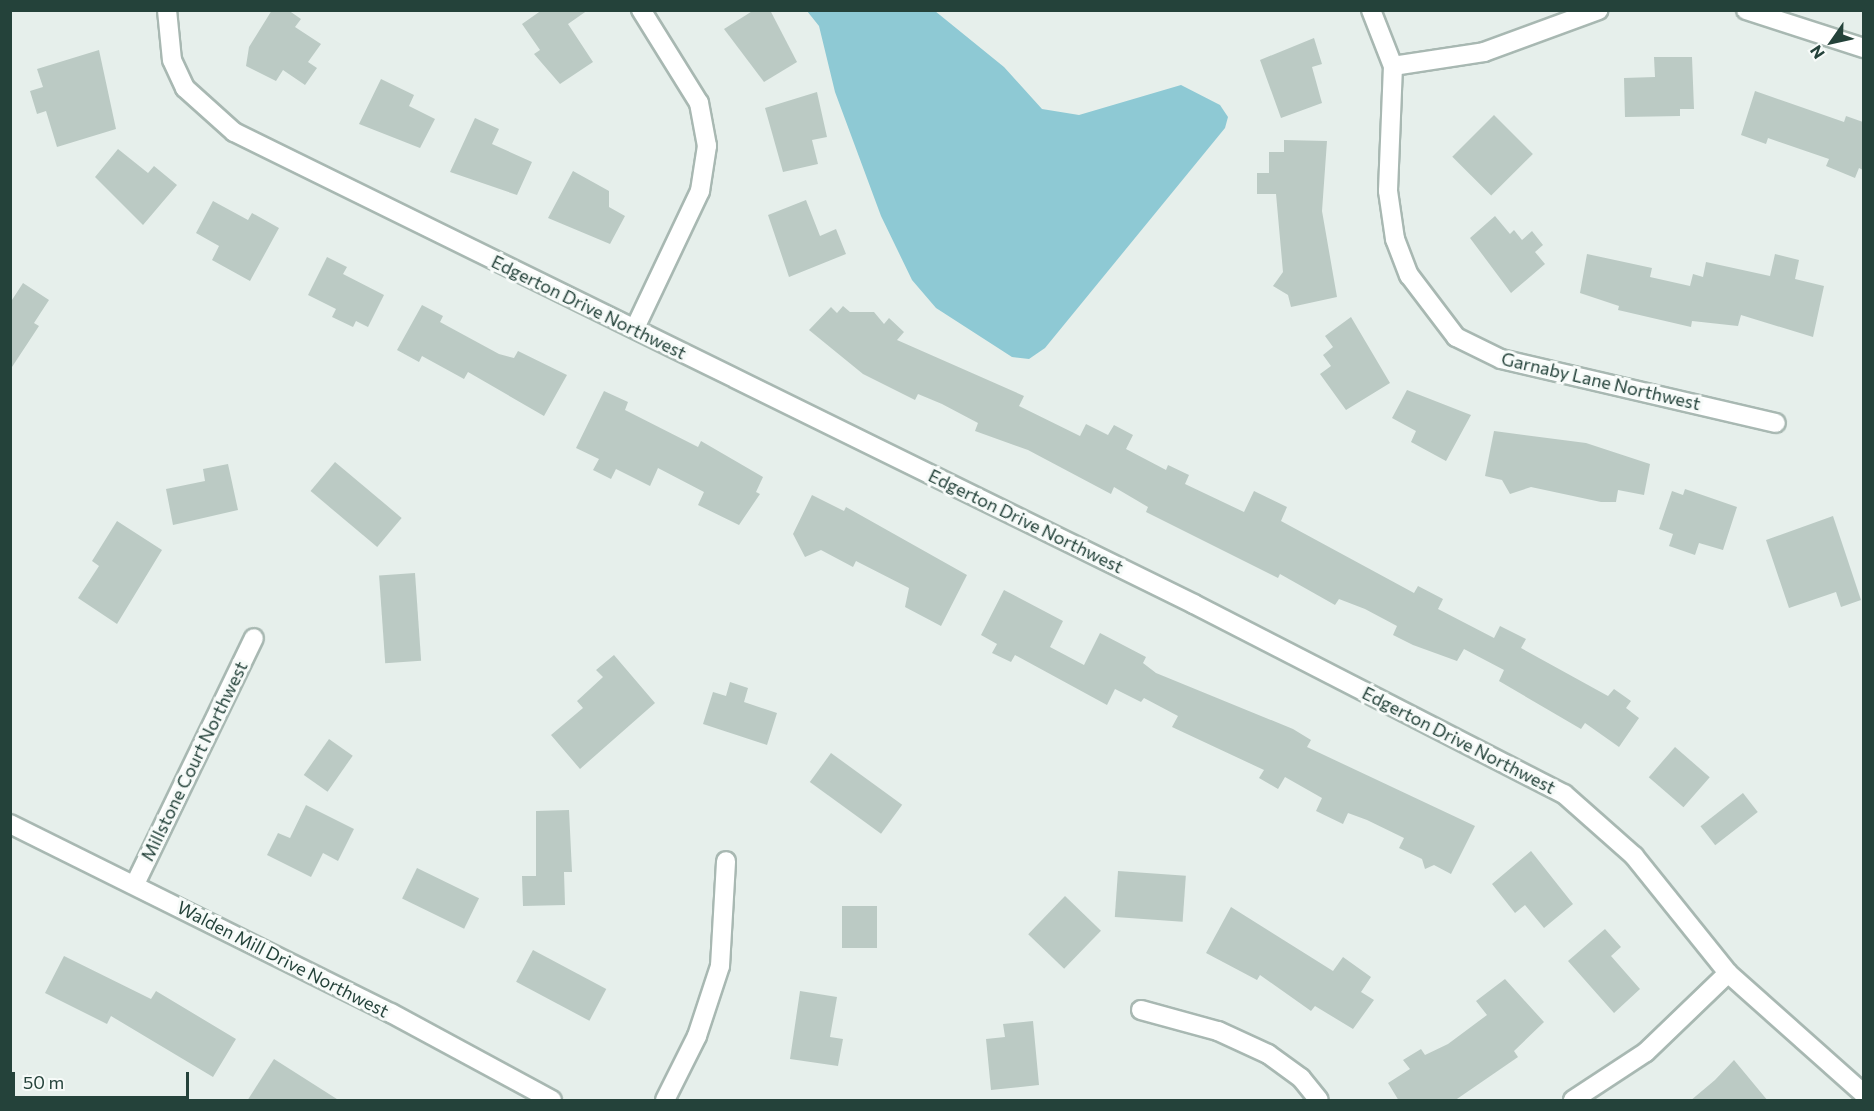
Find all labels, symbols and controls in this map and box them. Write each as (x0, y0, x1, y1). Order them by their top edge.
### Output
north arrow (1802, 12, 1862, 72)
text: N (1805, 42, 1828, 63)
street label: Edgerton Drive Northwest (488, 250, 690, 364)
street label: Garnaby Lane Northwest (1499, 348, 1703, 414)
street label: Edgerton Drive Northwest (925, 464, 1127, 578)
street label: Millstone Court Northwest (136, 658, 252, 864)
street label: Edgerton Drive Northwest (1359, 682, 1559, 798)
street label: Walden Mill Drive Northwest (174, 896, 392, 1022)
scale bar (15, 1060, 192, 1098)
text: 50 m (23, 1071, 64, 1093)

